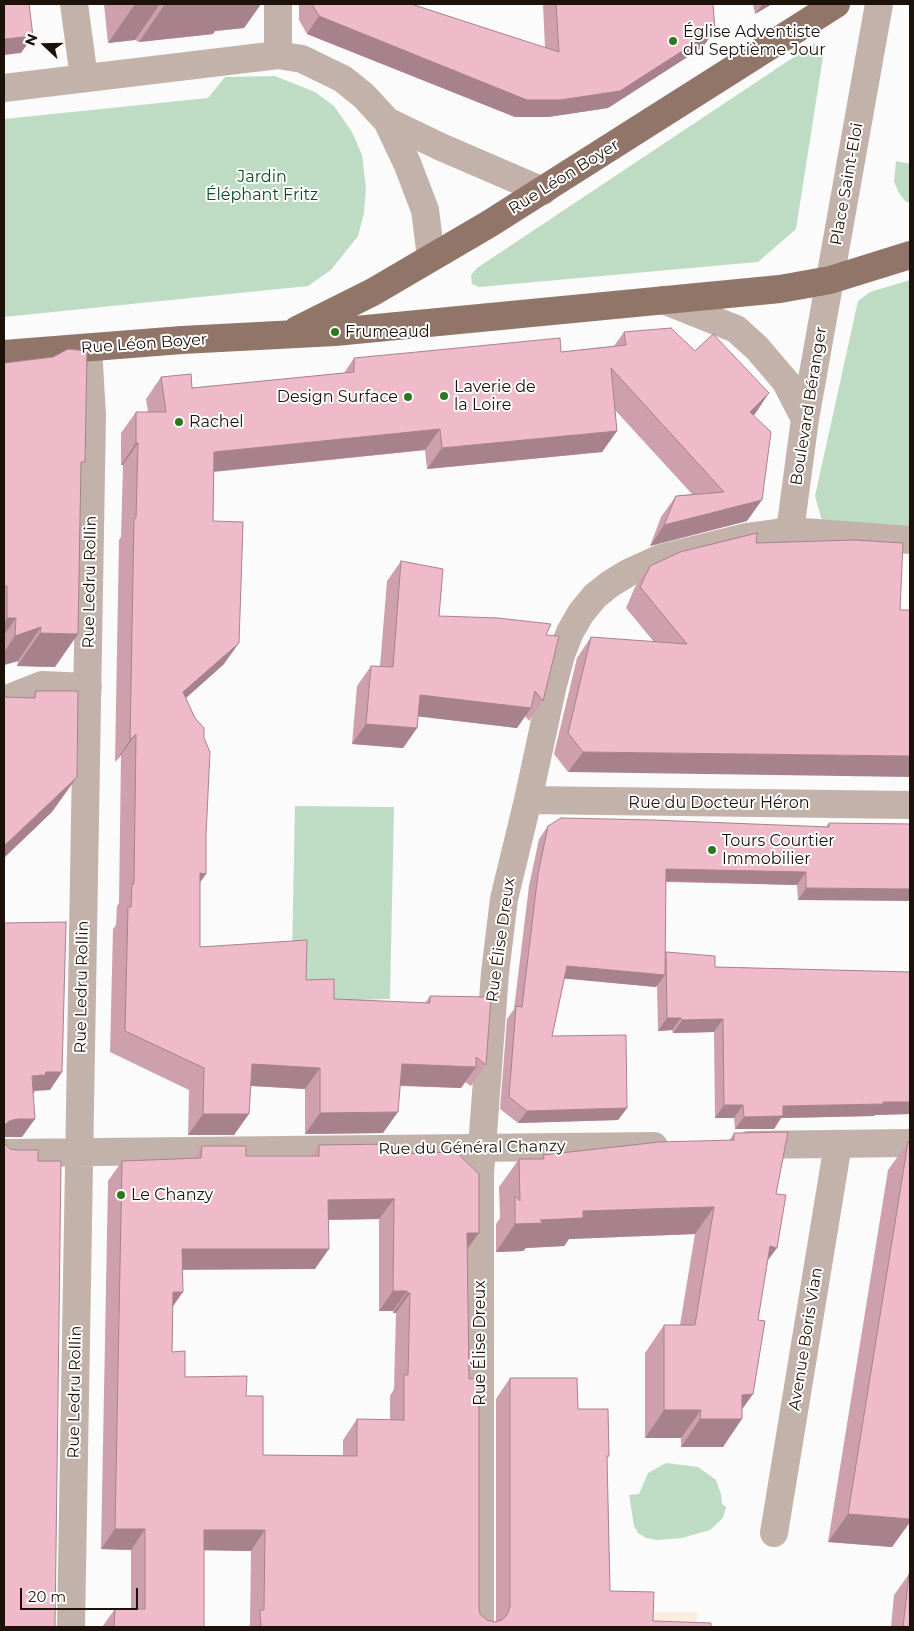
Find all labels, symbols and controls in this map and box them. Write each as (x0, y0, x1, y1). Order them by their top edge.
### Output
north arrow (20, 20, 70, 70)
place label: Église Adventiste du Septième Jour (683, 22, 826, 60)
text: N (21, 31, 41, 48)
marker: Église Adventiste du Septième Jour (667, 35, 679, 47)
street label: Place Saint-Eloi (827, 121, 867, 247)
street label: Rue Léon Boyer (505, 135, 623, 219)
park label: Jardin Éléphant Fritz (206, 167, 318, 205)
place label: Frumeaud (345, 322, 430, 342)
street label: Boulevard Béranger (787, 325, 831, 487)
marker: Frumeaud (329, 326, 341, 338)
street label: Rue Léon Boyer (80, 330, 208, 358)
place label: Laverie de la Loire (454, 377, 536, 415)
place label: Design Surface (277, 387, 398, 407)
marker: Laverie de la Loire (438, 390, 450, 402)
marker: Design Surface (402, 391, 414, 403)
place label: Rachel (189, 412, 244, 432)
marker: Rachel (173, 416, 185, 428)
street label: Rue Ledru Rollin (79, 516, 101, 648)
street label: Rue du Docteur Héron (628, 793, 810, 813)
place label: Tours Courtier Immobilier (722, 831, 835, 869)
marker: Tours Courtier Immobilier (706, 844, 718, 856)
street label: Rue Élise Dreux (483, 877, 519, 1003)
street label: Rue Ledru Rollin (71, 921, 93, 1053)
street label: Rue du Général Chanzy (378, 1137, 566, 1159)
place label: Le Chanzy (131, 1185, 213, 1205)
marker: Le Chanzy (115, 1189, 127, 1201)
street label: Avenue Boris Vian (785, 1266, 827, 1412)
street label: Rue Élise Dreux (470, 1280, 490, 1406)
street label: Rue Ledru Rollin (64, 1326, 86, 1458)
scale bar (22, 1578, 140, 1610)
text: 20 m (28, 1587, 66, 1606)

